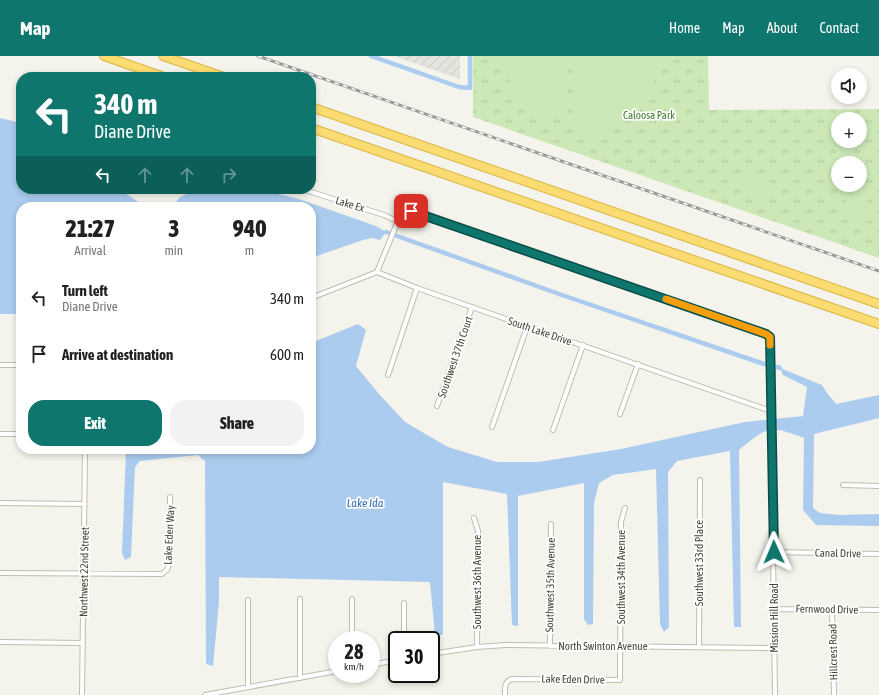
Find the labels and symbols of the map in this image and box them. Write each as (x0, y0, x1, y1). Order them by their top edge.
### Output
park label: Caloosa Park (623, 109, 675, 121)
street label: Lake Ex (334, 194, 366, 214)
pin (394, 194, 428, 228)
street label: South Lake Drive (506, 314, 574, 348)
street label: Southwest 37th Court (435, 315, 475, 399)
water label: Lake Ida (347, 496, 384, 510)
street label: Lake Eden Way (161, 505, 177, 565)
street label: Southwest 33rd Place (693, 520, 705, 606)
street label: Northwest 22nd Street (77, 527, 91, 617)
street label: Southwest 34th Avenue (615, 530, 627, 624)
position arrow (753, 531, 795, 573)
street label: Southwest 36th Avenue (471, 535, 483, 629)
street label: Southwest 35th Avenue (543, 538, 557, 632)
street label: Canal Drive (815, 547, 861, 559)
street label: Mission Hill Road (768, 583, 780, 653)
street label: Fernwood Drive (796, 602, 858, 616)
street label: Hillcrest Road (827, 624, 839, 680)
speed limit sign: 30 (388, 631, 440, 683)
street label: North Swinton Avenue (558, 640, 648, 652)
street label: Lake Eden Drive (541, 672, 605, 686)

